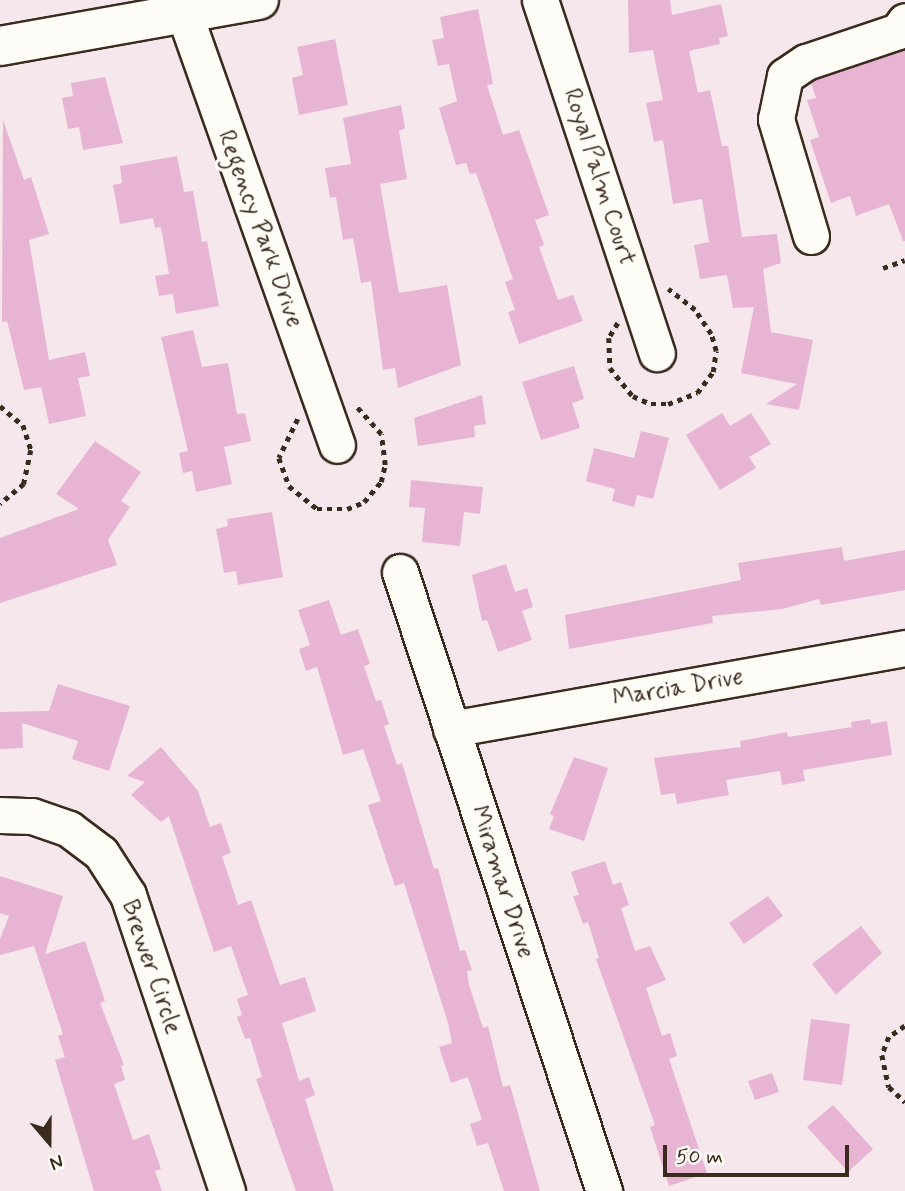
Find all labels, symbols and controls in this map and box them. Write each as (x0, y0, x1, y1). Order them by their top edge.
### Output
street label: Royal Palm Court (557, 86, 641, 268)
street label: Regency Park Drive (212, 129, 308, 329)
street label: Marcia Drive (610, 662, 746, 714)
street label: Miramar Drive (464, 803, 540, 961)
street label: Brewer Circle (114, 896, 188, 1038)
north arrow (14, 1107, 84, 1177)
scale bar (667, 1132, 852, 1176)
text: 50 m (676, 1143, 723, 1171)
text: N (46, 1148, 67, 1176)

